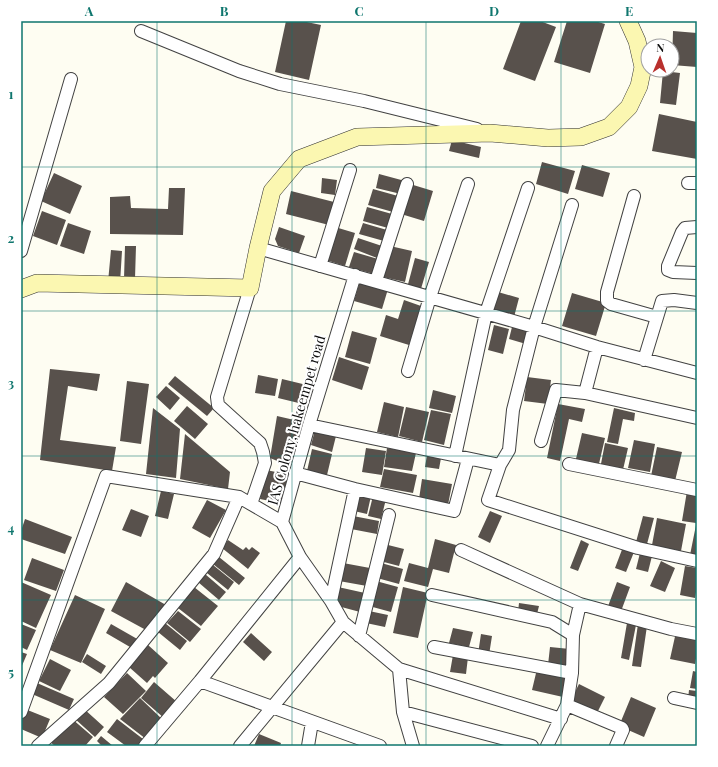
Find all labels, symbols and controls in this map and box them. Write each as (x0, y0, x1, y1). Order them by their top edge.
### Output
text: A (84, 2, 94, 19)
text: B (220, 2, 229, 19)
text: C (354, 2, 364, 19)
text: D (489, 2, 499, 19)
text: E (625, 2, 633, 19)
north arrow (640, 38, 680, 78)
text: N (656, 40, 665, 55)
text: 1 (9, 85, 14, 102)
text: 2 (8, 229, 15, 246)
street label: IAS Colony, hakeempet road (263, 333, 329, 507)
text: 3 (8, 374, 14, 391)
text: 4 (8, 519, 15, 536)
text: 5 (8, 663, 14, 680)

